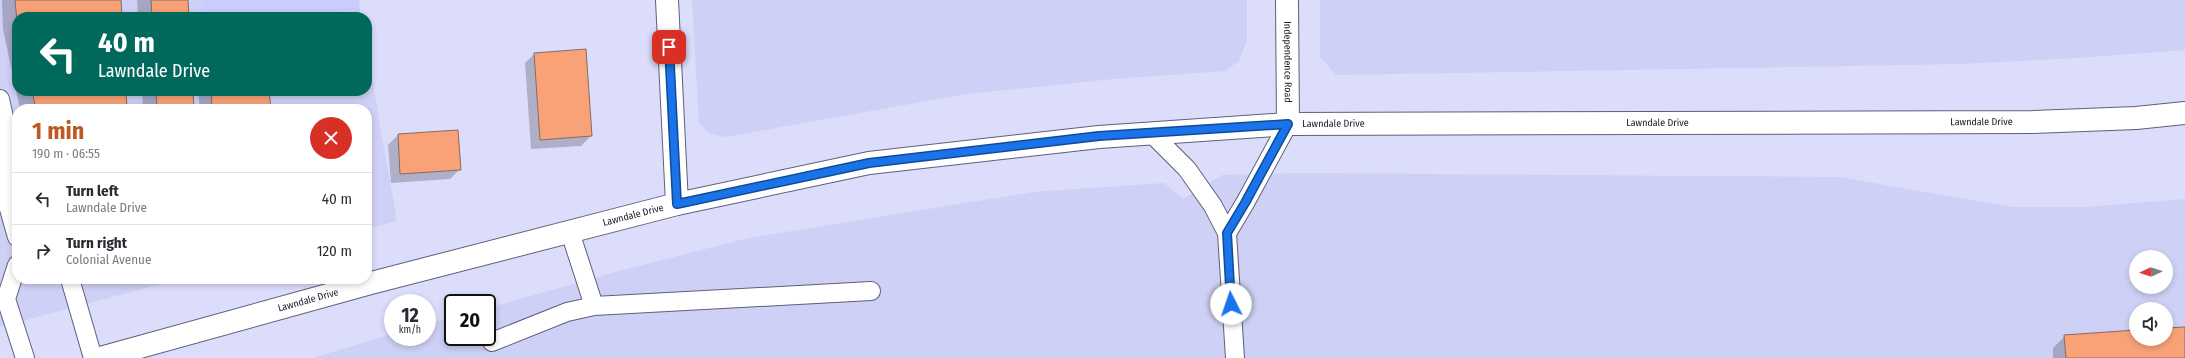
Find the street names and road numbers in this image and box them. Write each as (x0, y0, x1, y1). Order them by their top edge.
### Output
street label: Independence Road (1281, 21, 1294, 103)
street label: Lawndale Drive (1950, 116, 2013, 128)
street label: Lawndale Drive (1626, 117, 1689, 129)
street label: Lawndale Drive (1302, 118, 1365, 130)
street label: Lawndale Drive (602, 202, 665, 229)
street label: Lawndale Drive (277, 286, 340, 314)

